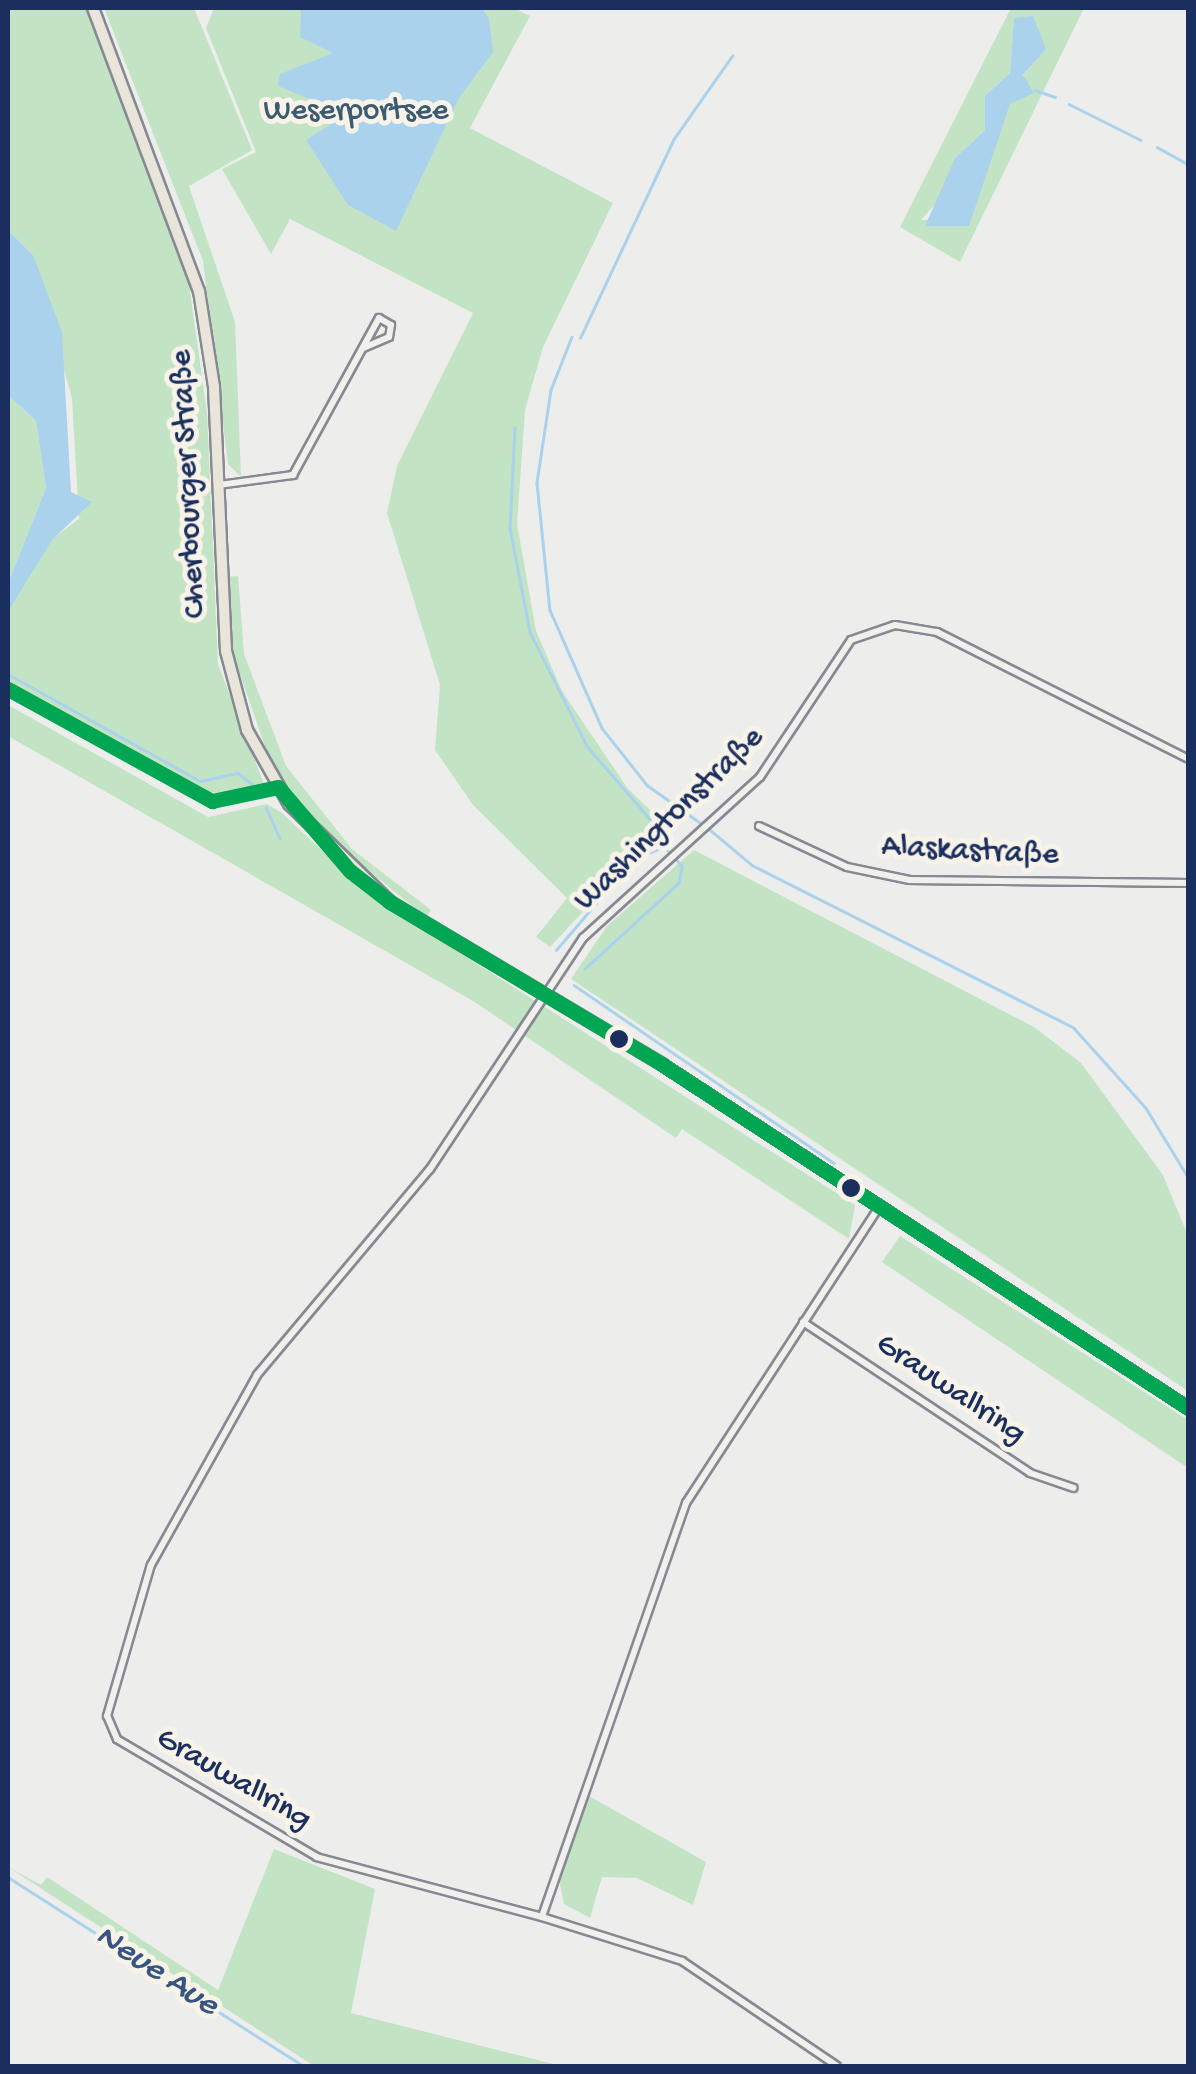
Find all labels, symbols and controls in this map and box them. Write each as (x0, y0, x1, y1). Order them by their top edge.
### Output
park label: Weserportsee (264, 93, 448, 131)
street label: Cherbourger Straße (164, 349, 216, 619)
street label: Washingtonstraße (567, 720, 773, 920)
street label: Alaskastraße (880, 828, 1060, 876)
unlabelled marker (609, 1029, 629, 1049)
unlabelled marker (841, 1178, 861, 1198)
street label: Grauwallring (868, 1326, 1032, 1454)
street label: Grauwallring (149, 1720, 317, 1840)
water label: Neue Aue (86, 1917, 226, 2027)

